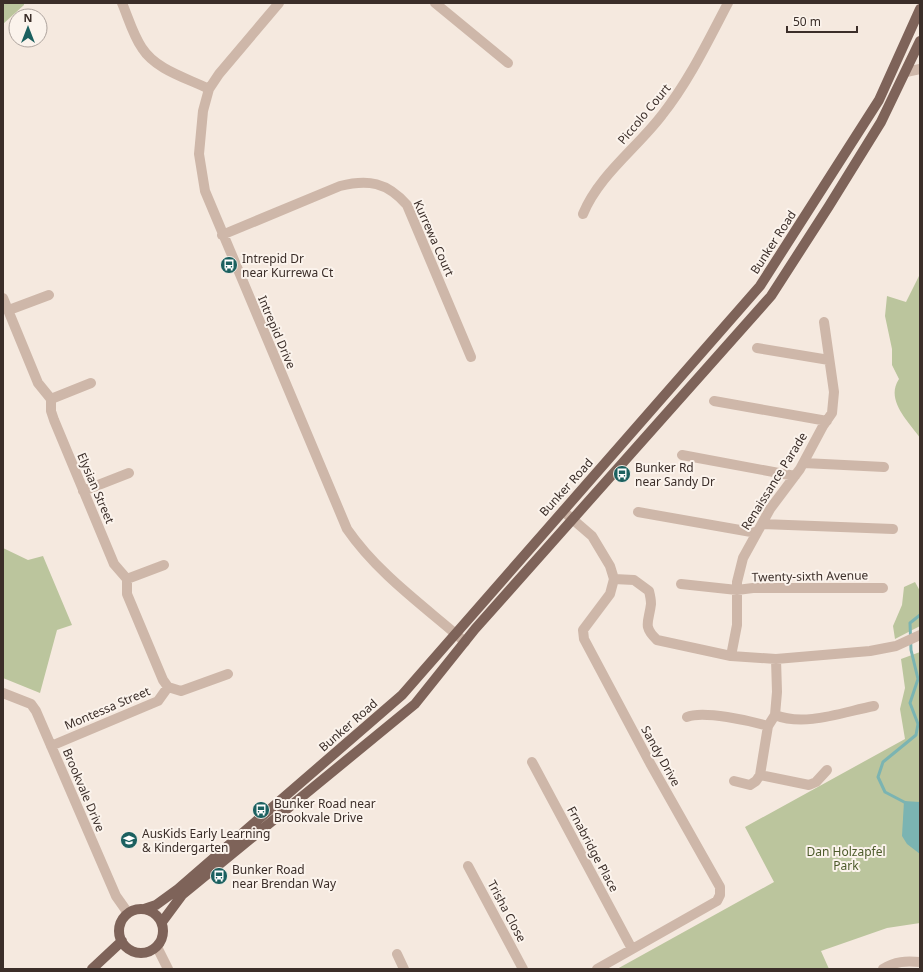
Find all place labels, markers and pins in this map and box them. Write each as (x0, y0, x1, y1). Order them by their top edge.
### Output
place label: Intrepid Dr near Kurrewa Ct (242, 250, 334, 281)
bus stop icon: Intrepid Dr near Kurrewa Ct (219, 255, 239, 275)
place label: Bunker Rd near Sandy Dr (635, 459, 715, 490)
bus stop icon: Bunker Rd near Sandy Dr (612, 464, 632, 484)
place label: Bunker Road near Brookvale Drive (274, 795, 376, 826)
bus stop icon: Bunker Road near Brookvale Drive (251, 800, 271, 820)
place label: AusKids Early Learning & Kindergarten (142, 825, 270, 856)
school or university icon: AusKids Early Learning & Kindergarten (119, 830, 139, 850)
place label: Bunker Road near Brendan Way (232, 861, 337, 892)
bus stop icon: Bunker Road near Brendan Way (209, 866, 229, 886)

